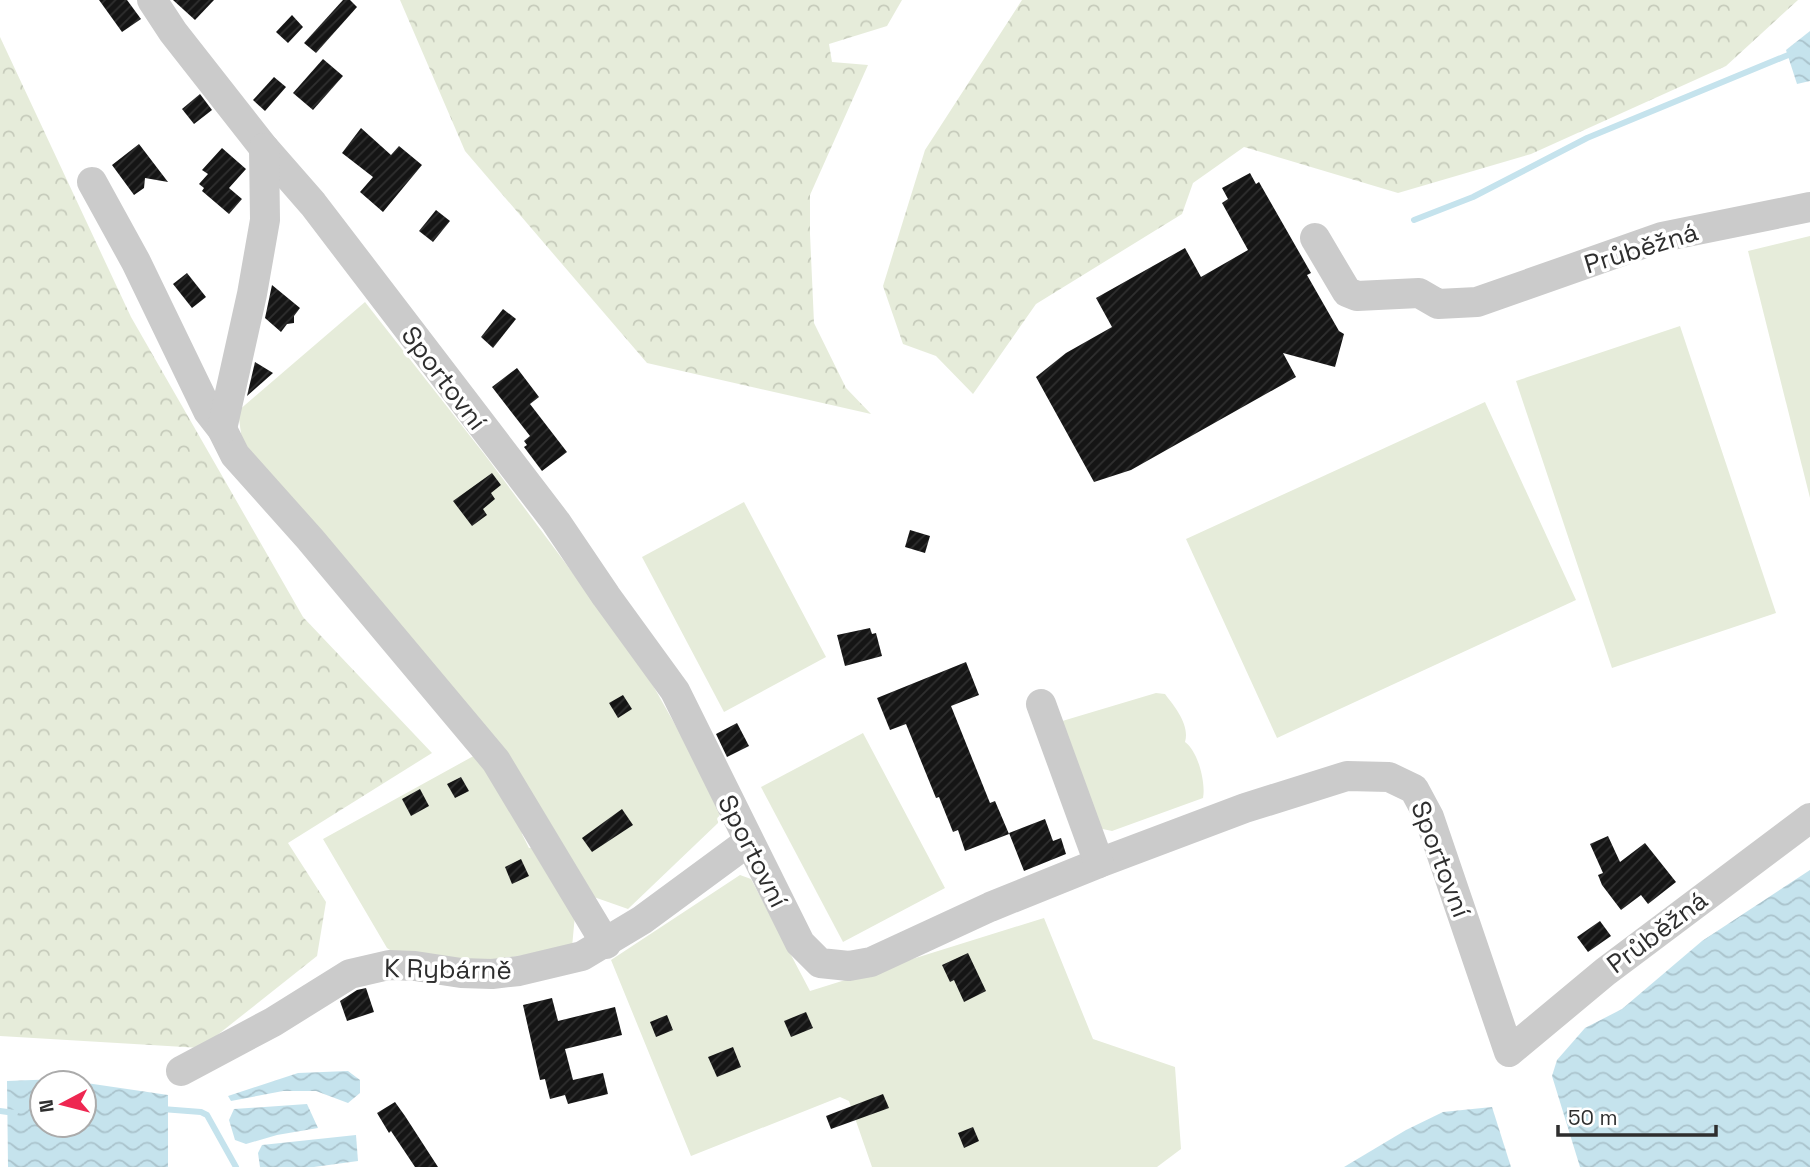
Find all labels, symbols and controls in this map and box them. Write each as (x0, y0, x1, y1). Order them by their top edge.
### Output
street label: Průběžná (1580, 215, 1702, 281)
street label: Sportovní (394, 319, 495, 437)
street label: Sportovní (710, 789, 796, 914)
street label: Sportovní (1403, 796, 1479, 923)
street label: Průběžná (1600, 883, 1714, 981)
street label: K Rybárně (384, 951, 512, 987)
north arrow (28, 1069, 98, 1139)
scale bar (1558, 1094, 1716, 1138)
text: N (33, 1098, 60, 1114)
text: 50 m (1568, 1104, 1618, 1131)

